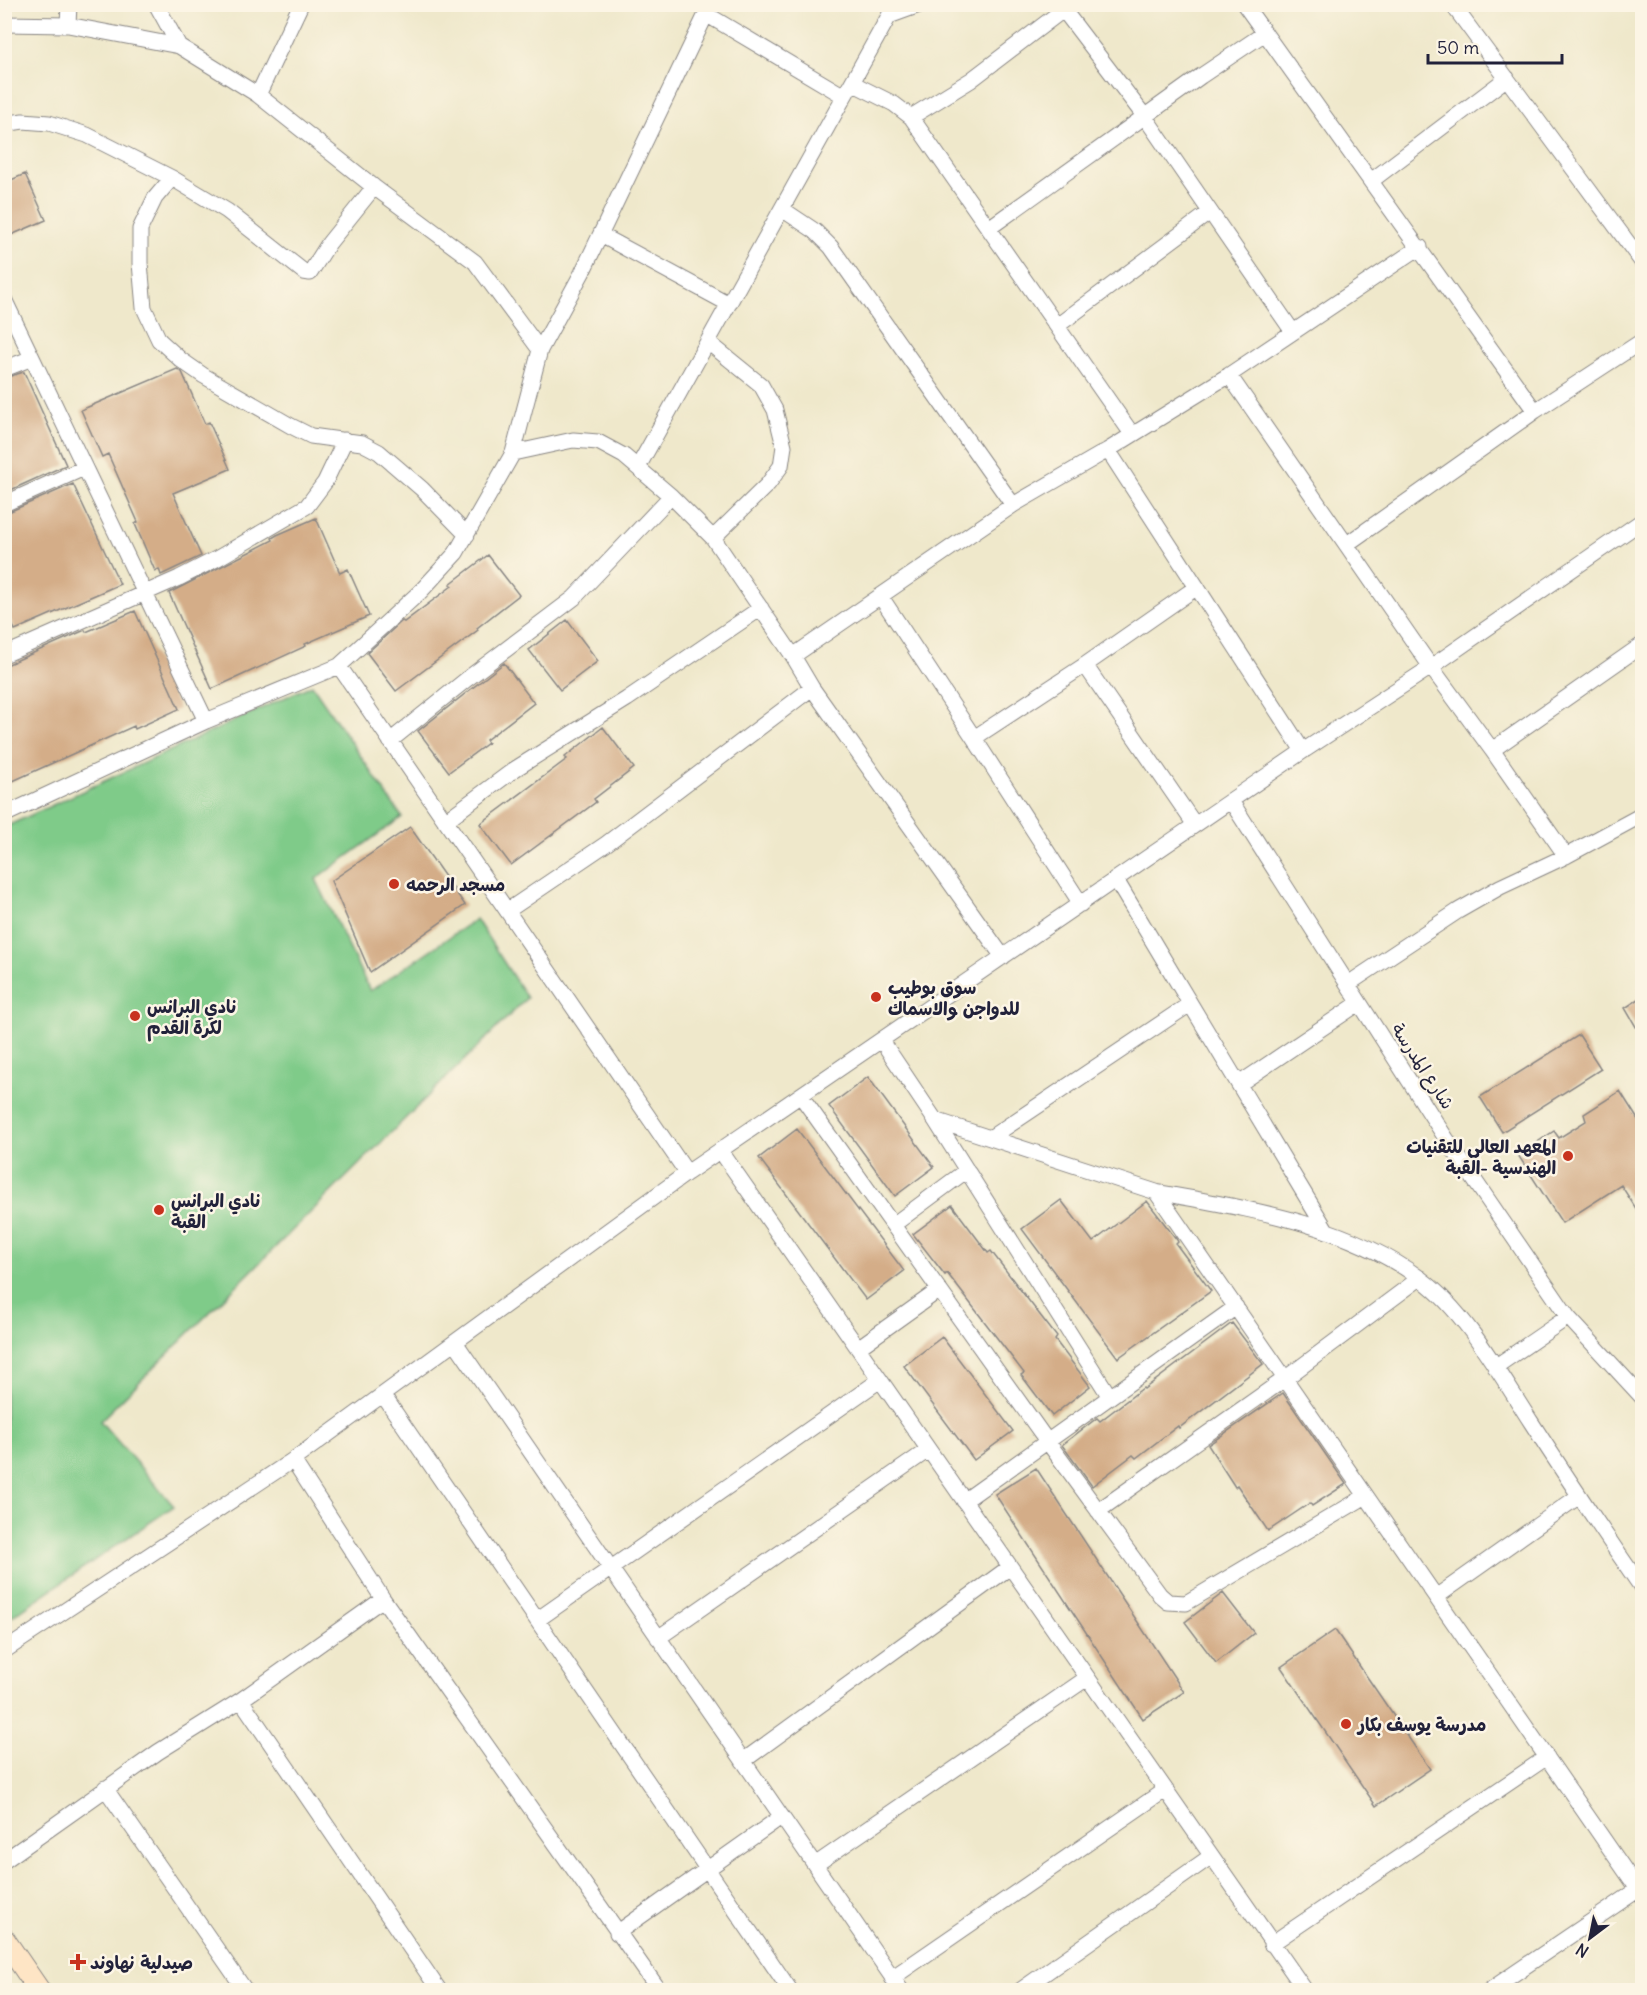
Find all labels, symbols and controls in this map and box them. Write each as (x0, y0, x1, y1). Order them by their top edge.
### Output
scale bar (1428, 27, 1562, 65)
text: 50 m (1437, 36, 1479, 59)
place label: مسجد الرحمه (406, 873, 505, 896)
marker: مسجد الرحمه (387, 877, 401, 891)
place label: سوق بوطيب للدواجن والاسماك (888, 976, 1020, 1021)
marker: سوق بوطيب للدواجن والاسماك (869, 990, 883, 1004)
place label: نادي البرانس لكرة القدم (147, 995, 236, 1042)
marker: نادي البرانس لكرة القدم (128, 1009, 142, 1023)
street label: شارع المدرسة (1386, 1019, 1459, 1114)
place label: المعهد العالي للتقنيات الهندسية -القبة (1406, 1135, 1556, 1179)
marker: المعهد العالي للتقنيات الهندسية -القبة (1561, 1149, 1575, 1163)
place label: نادي البرانس القبة (171, 1189, 260, 1233)
marker: نادي البرانس القبة (152, 1203, 166, 1217)
place label: مدرسة يوسف بكار (1356, 1713, 1486, 1736)
marker: مدرسة يوسف بكار (1339, 1717, 1353, 1731)
north arrow (1560, 1908, 1620, 1968)
text: N (1572, 1939, 1592, 1962)
place label: صيدلية نهاوند (90, 1951, 193, 1974)
marker: صيدلية نهاوند (71, 1955, 85, 1969)

